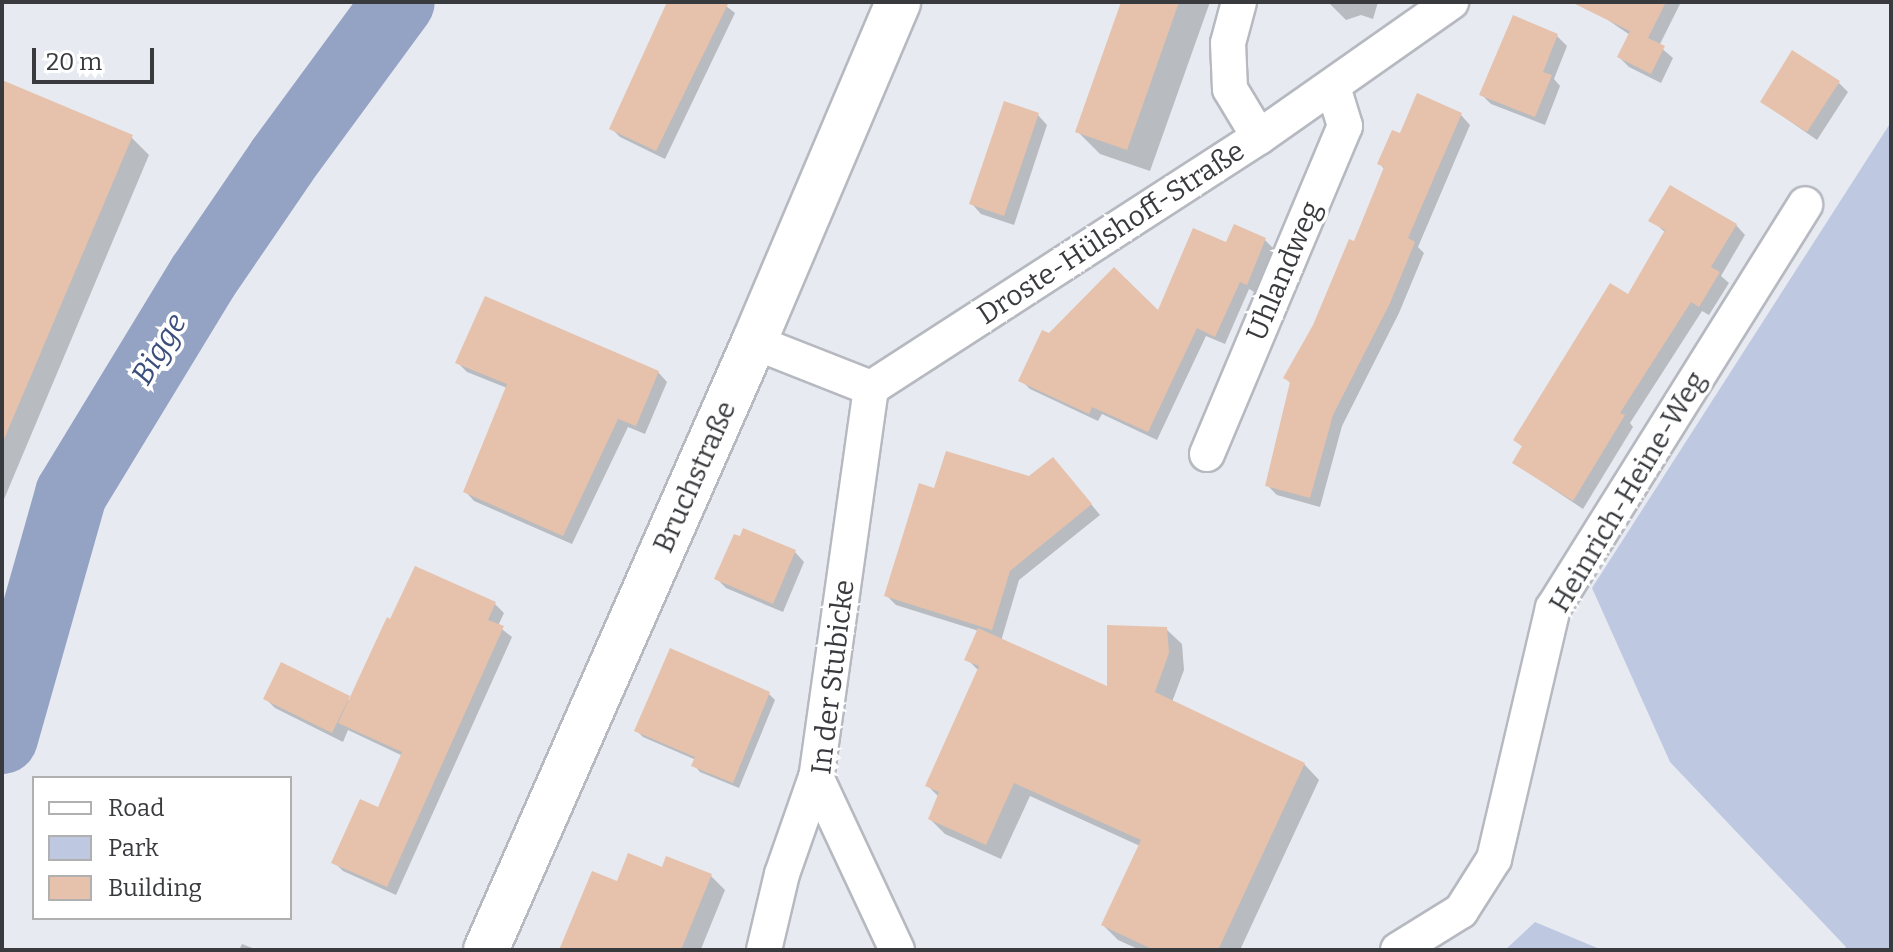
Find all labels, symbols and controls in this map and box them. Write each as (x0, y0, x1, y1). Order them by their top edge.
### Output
scale bar (36, 32, 158, 82)
text: 20 m (46, 48, 102, 76)
street label: Droste-Hülshoff-Straße (971, 134, 1251, 332)
street label: Uhlandweg (1240, 196, 1328, 346)
water label: Bigge (124, 307, 194, 391)
street label: Heinrich-Heine-Weg (1543, 366, 1713, 618)
street label: Bruchstraße (647, 396, 743, 558)
street label: In der Stubicke (804, 578, 862, 776)
legend (32, 776, 292, 920)
text: Road (108, 794, 164, 822)
text: Park (108, 834, 159, 862)
text: Building (108, 874, 202, 902)

